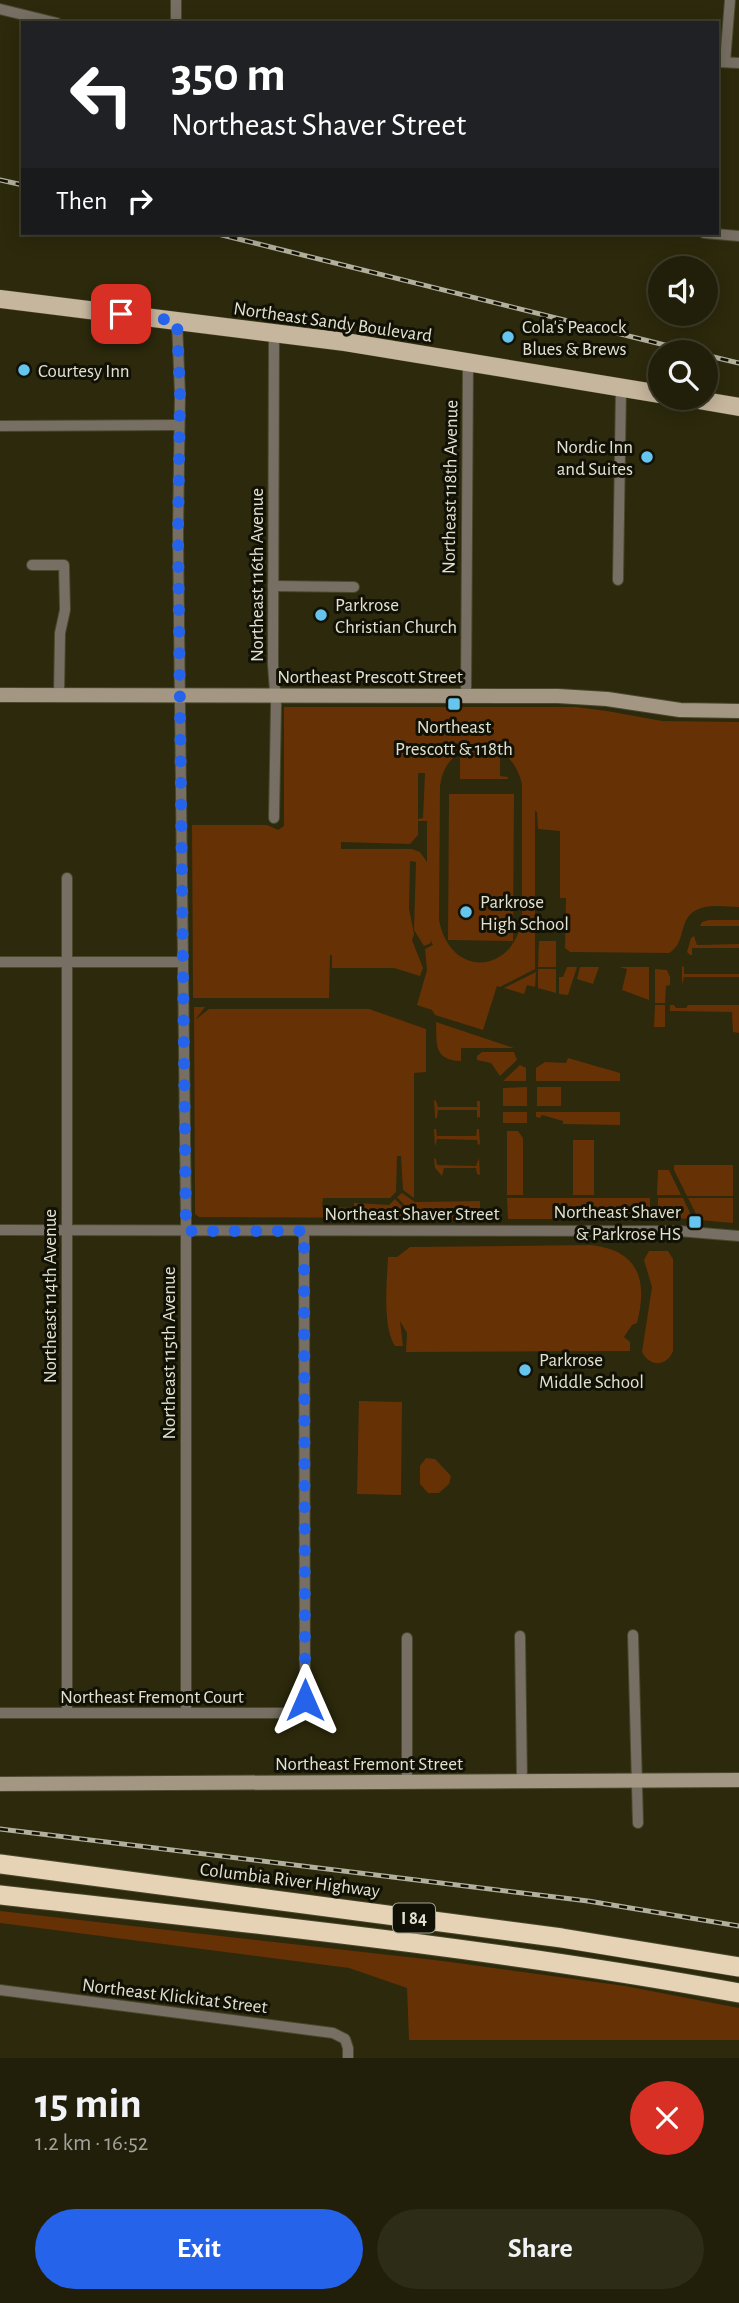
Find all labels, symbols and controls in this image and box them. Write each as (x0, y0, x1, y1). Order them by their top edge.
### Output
icon: left (56, 49, 147, 140)
text: 350 m (171, 51, 286, 100)
text: Northeast Shaver Street (171, 109, 466, 141)
icon: right (121, 182, 159, 220)
text: Then (56, 188, 107, 214)
map controls (648, 256, 718, 410)
button: sound (648, 256, 718, 326)
pin (91, 284, 151, 344)
icon: arrive (102, 295, 140, 333)
street label: Northeast Sandy Boulevard (232, 299, 433, 346)
place label: Cola's Peacock Blues & Brews (522, 318, 627, 359)
marker: Cola's Peacock Blues & Brews (500, 329, 516, 345)
button: search (648, 340, 718, 410)
marker: Courtesy Inn (16, 362, 32, 378)
place label: Courtesy Inn (38, 362, 130, 381)
street label: Northeast 118th Avenue (439, 400, 462, 574)
place label: Nordic Inn and Suites (556, 438, 633, 479)
marker: Nordic Inn and Suites (639, 449, 655, 465)
street label: Northeast 116th Avenue (248, 488, 267, 662)
place label: Parkrose Christian Church (335, 596, 457, 637)
marker: Parkrose Christian Church (313, 607, 329, 623)
street label: Northeast Prescott Street (277, 668, 463, 687)
marker: Northeast Prescott & 118th (446, 696, 462, 712)
place label: Northeast Prescott & 118th (395, 718, 513, 759)
place label: Parkrose High School (480, 893, 569, 934)
marker: Parkrose High School (458, 904, 474, 920)
place label: Northeast Shaver & Parkrose HS (554, 1203, 681, 1244)
street label: Northeast Shaver Street (324, 1205, 500, 1224)
street label: Northeast 114th Avenue (41, 1209, 60, 1383)
marker: Northeast Shaver & Parkrose HS (687, 1214, 703, 1230)
street label: Northeast 115th Avenue (160, 1266, 179, 1440)
place label: Parkrose Middle School (539, 1351, 644, 1392)
marker: Parkrose Middle School (517, 1362, 533, 1378)
position arrow (268, 1663, 342, 1737)
street label: Northeast Fremont Court (60, 1688, 244, 1707)
street label: Northeast Fremont Street (275, 1755, 463, 1774)
street label: Columbia River Highway (199, 1860, 381, 1901)
road number: I 84 (393, 1904, 435, 1932)
street label: Northeast Klickitat Street (81, 1976, 269, 2017)
button: close (630, 2081, 704, 2155)
text: 15 min (35, 2083, 142, 2125)
text: 1.2 km · 16:52 (35, 2132, 148, 2155)
button: Exit (35, 2209, 363, 2289)
button: Share (377, 2209, 704, 2289)

